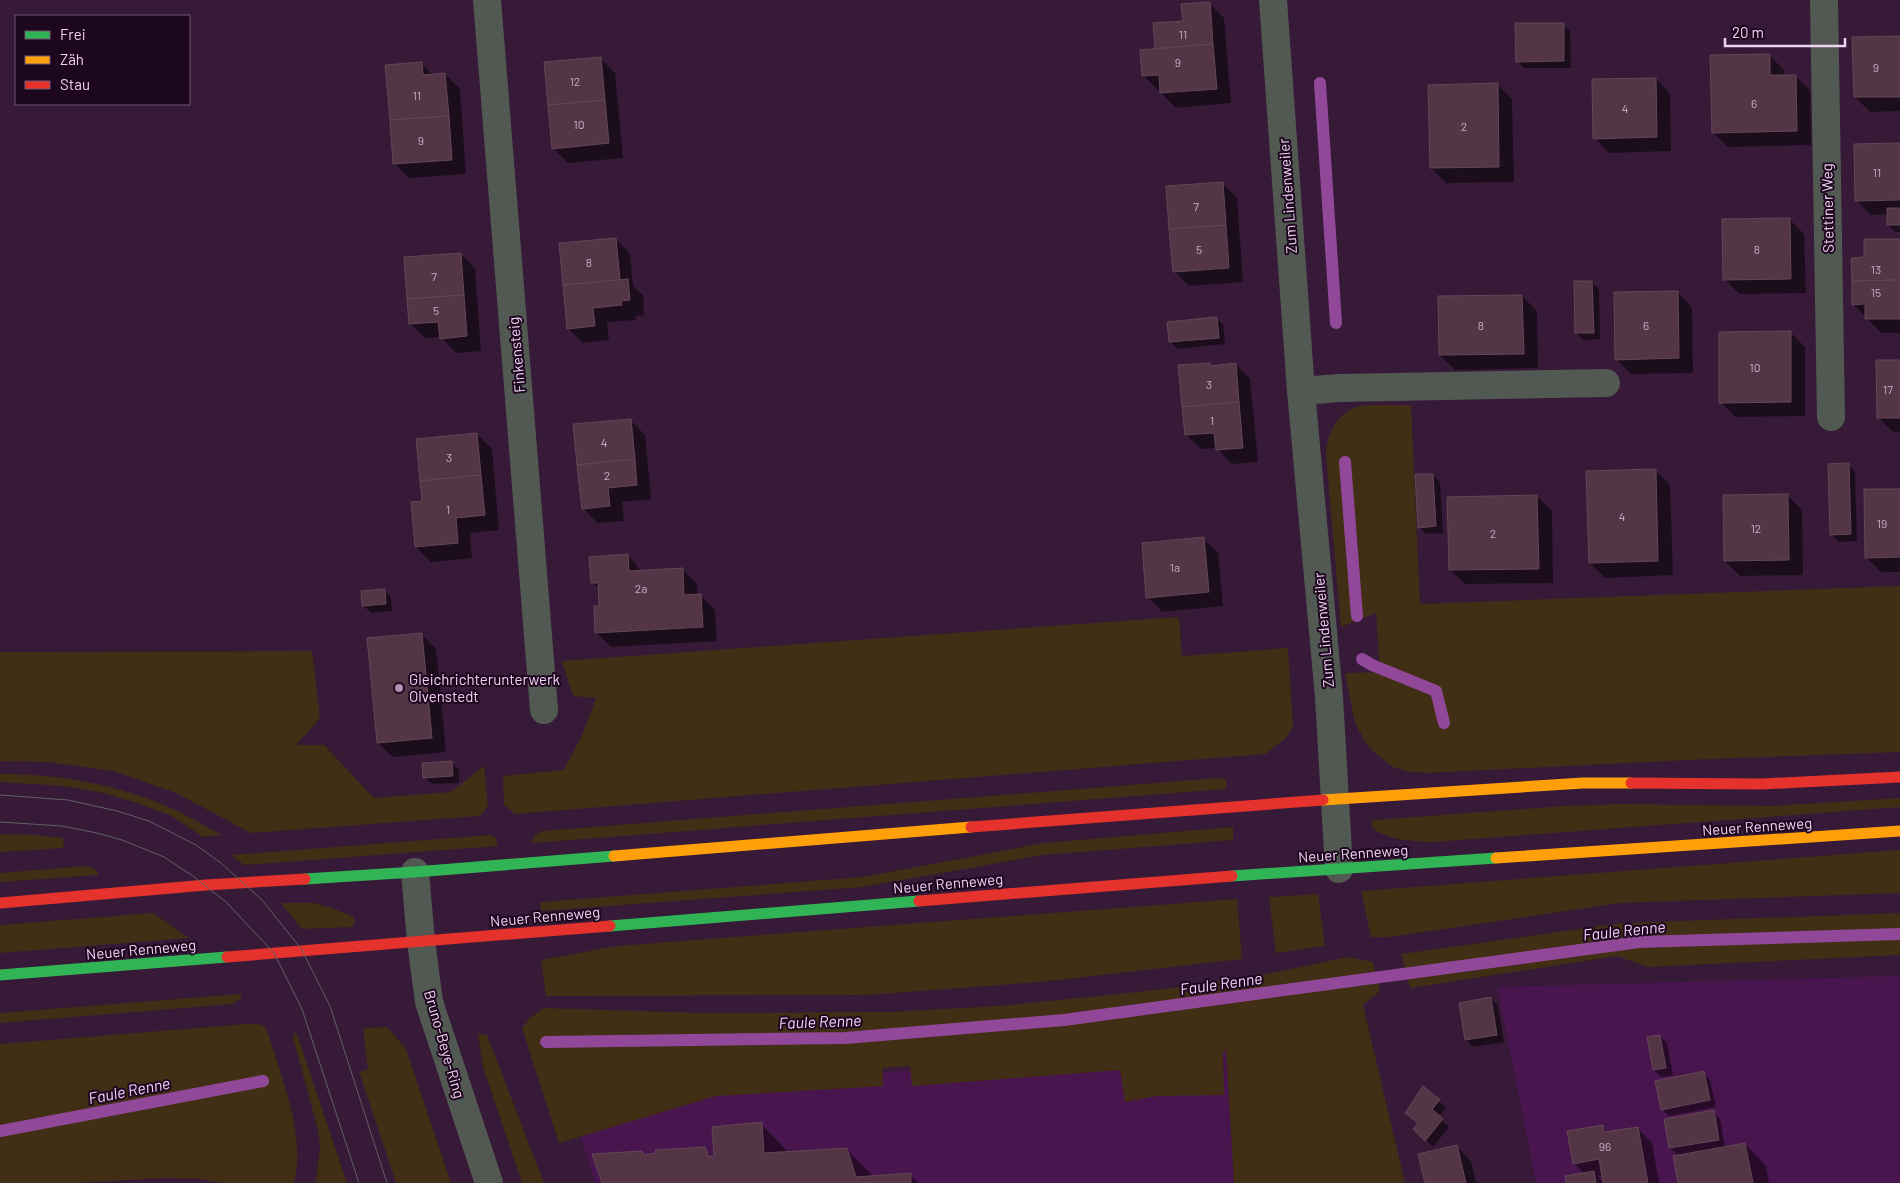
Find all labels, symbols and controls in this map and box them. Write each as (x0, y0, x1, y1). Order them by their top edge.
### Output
legend (15, 15, 190, 105)
scale bar (1725, 15, 1845, 47)
text: 20 m (1732, 23, 1764, 41)
text: Frei (60, 25, 86, 43)
house number: 11 (1179, 27, 1187, 41)
text: Zäh (60, 50, 84, 68)
house number: 9 (1175, 55, 1181, 69)
house number: 9 (1873, 60, 1879, 74)
house number: 12 (570, 74, 580, 88)
text: Stau (60, 75, 90, 93)
house number: 11 (413, 88, 421, 102)
house number: 6 (1751, 96, 1757, 110)
house number: 4 (1622, 101, 1628, 115)
house number: 10 (574, 117, 584, 131)
house number: 2 (1461, 119, 1467, 133)
house number: 9 (418, 133, 424, 147)
street label: Zum Lindenweiler (1274, 137, 1300, 254)
street label: Stettiner Weg (1817, 163, 1837, 253)
house number: 11 (1873, 165, 1881, 179)
house number: 7 (1193, 199, 1199, 213)
house number: 5 (1196, 242, 1202, 256)
house number: 8 (1754, 242, 1760, 256)
house number: 8 (586, 255, 592, 269)
house number: 13 (1871, 262, 1881, 276)
house number: 7 (431, 269, 437, 283)
house number: 15 (1871, 285, 1881, 299)
house number: 5 (433, 303, 439, 317)
street label: Finkensteig (504, 316, 528, 394)
house number: 8 (1478, 318, 1484, 332)
house number: 6 (1643, 318, 1649, 332)
house number: 10 (1750, 360, 1760, 374)
house number: 3 (1206, 377, 1212, 391)
house number: 17 (1883, 382, 1893, 396)
house number: 1 (1210, 413, 1214, 427)
house number: 4 (601, 435, 607, 449)
house number: 3 (446, 450, 452, 464)
house number: 2 (604, 468, 610, 482)
house number: 1 (446, 502, 450, 516)
house number: 4 (1619, 509, 1625, 523)
house number: 19 (1877, 516, 1887, 530)
house number: 12 (1751, 521, 1761, 535)
house number: 2 (1490, 526, 1496, 540)
house number: 1a (1170, 560, 1180, 574)
street label: Zum Lindenweiler (1309, 571, 1337, 688)
house number: 2a (635, 581, 647, 595)
place label: Gleichrichterunterwerk Olvenstedt (409, 670, 560, 705)
marker: Gleichrichterunterwerk Olvenstedt (393, 682, 405, 694)
street label: Neuer Renneweg (1701, 813, 1813, 839)
street label: Neuer Renneweg (1297, 840, 1409, 866)
street label: Neuer Renneweg (892, 869, 1004, 897)
street label: Neuer Renneweg (489, 902, 601, 930)
water label: Faule Renne (1582, 916, 1666, 944)
street label: Neuer Renneweg (85, 935, 197, 963)
water label: Faule Renne (1179, 968, 1263, 998)
street label: Bruno-Beye-Ring (421, 988, 469, 1100)
water label: Faule Renne (778, 1010, 862, 1032)
water label: Faule Renne (87, 1073, 171, 1107)
house number: 96 (1599, 1139, 1611, 1153)

